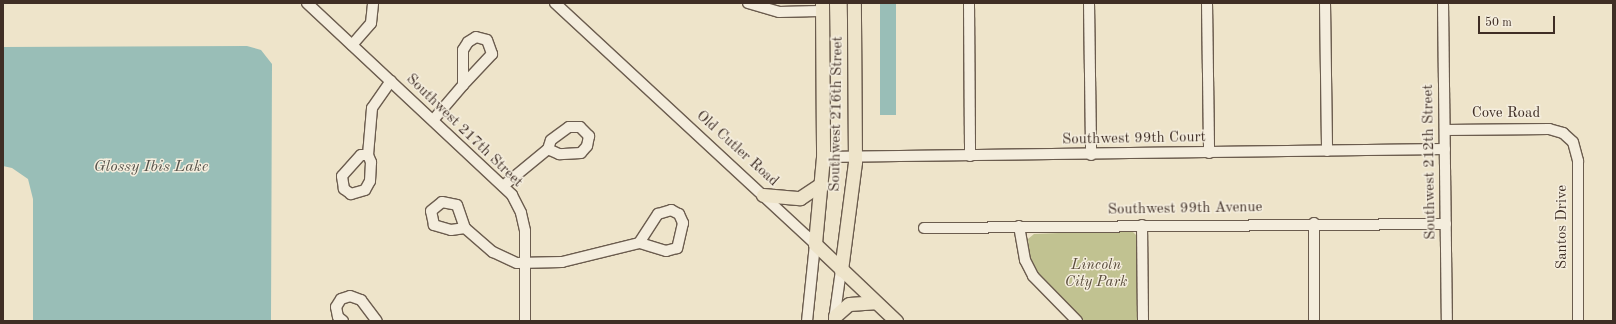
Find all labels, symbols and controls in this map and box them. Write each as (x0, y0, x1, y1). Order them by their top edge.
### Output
scale bar (1480, 8, 1557, 34)
text: 50 m (1485, 17, 1512, 29)
street label: Southwest 216th Street (827, 36, 847, 192)
street label: Southwest 217th Street (402, 71, 526, 191)
street label: Southwest 212th Street (1420, 84, 1440, 240)
street label: Cove Road (1472, 105, 1540, 123)
street label: Old Cutler Road (692, 107, 782, 191)
street label: Southwest 99th Court (1062, 129, 1206, 149)
water label: Glossy Ibis Lake (94, 157, 208, 177)
street label: Santos Drive (1554, 185, 1572, 269)
street label: Southwest 99th Avenue (1108, 199, 1262, 219)
park label: Lincoln City Park (1065, 256, 1127, 291)

